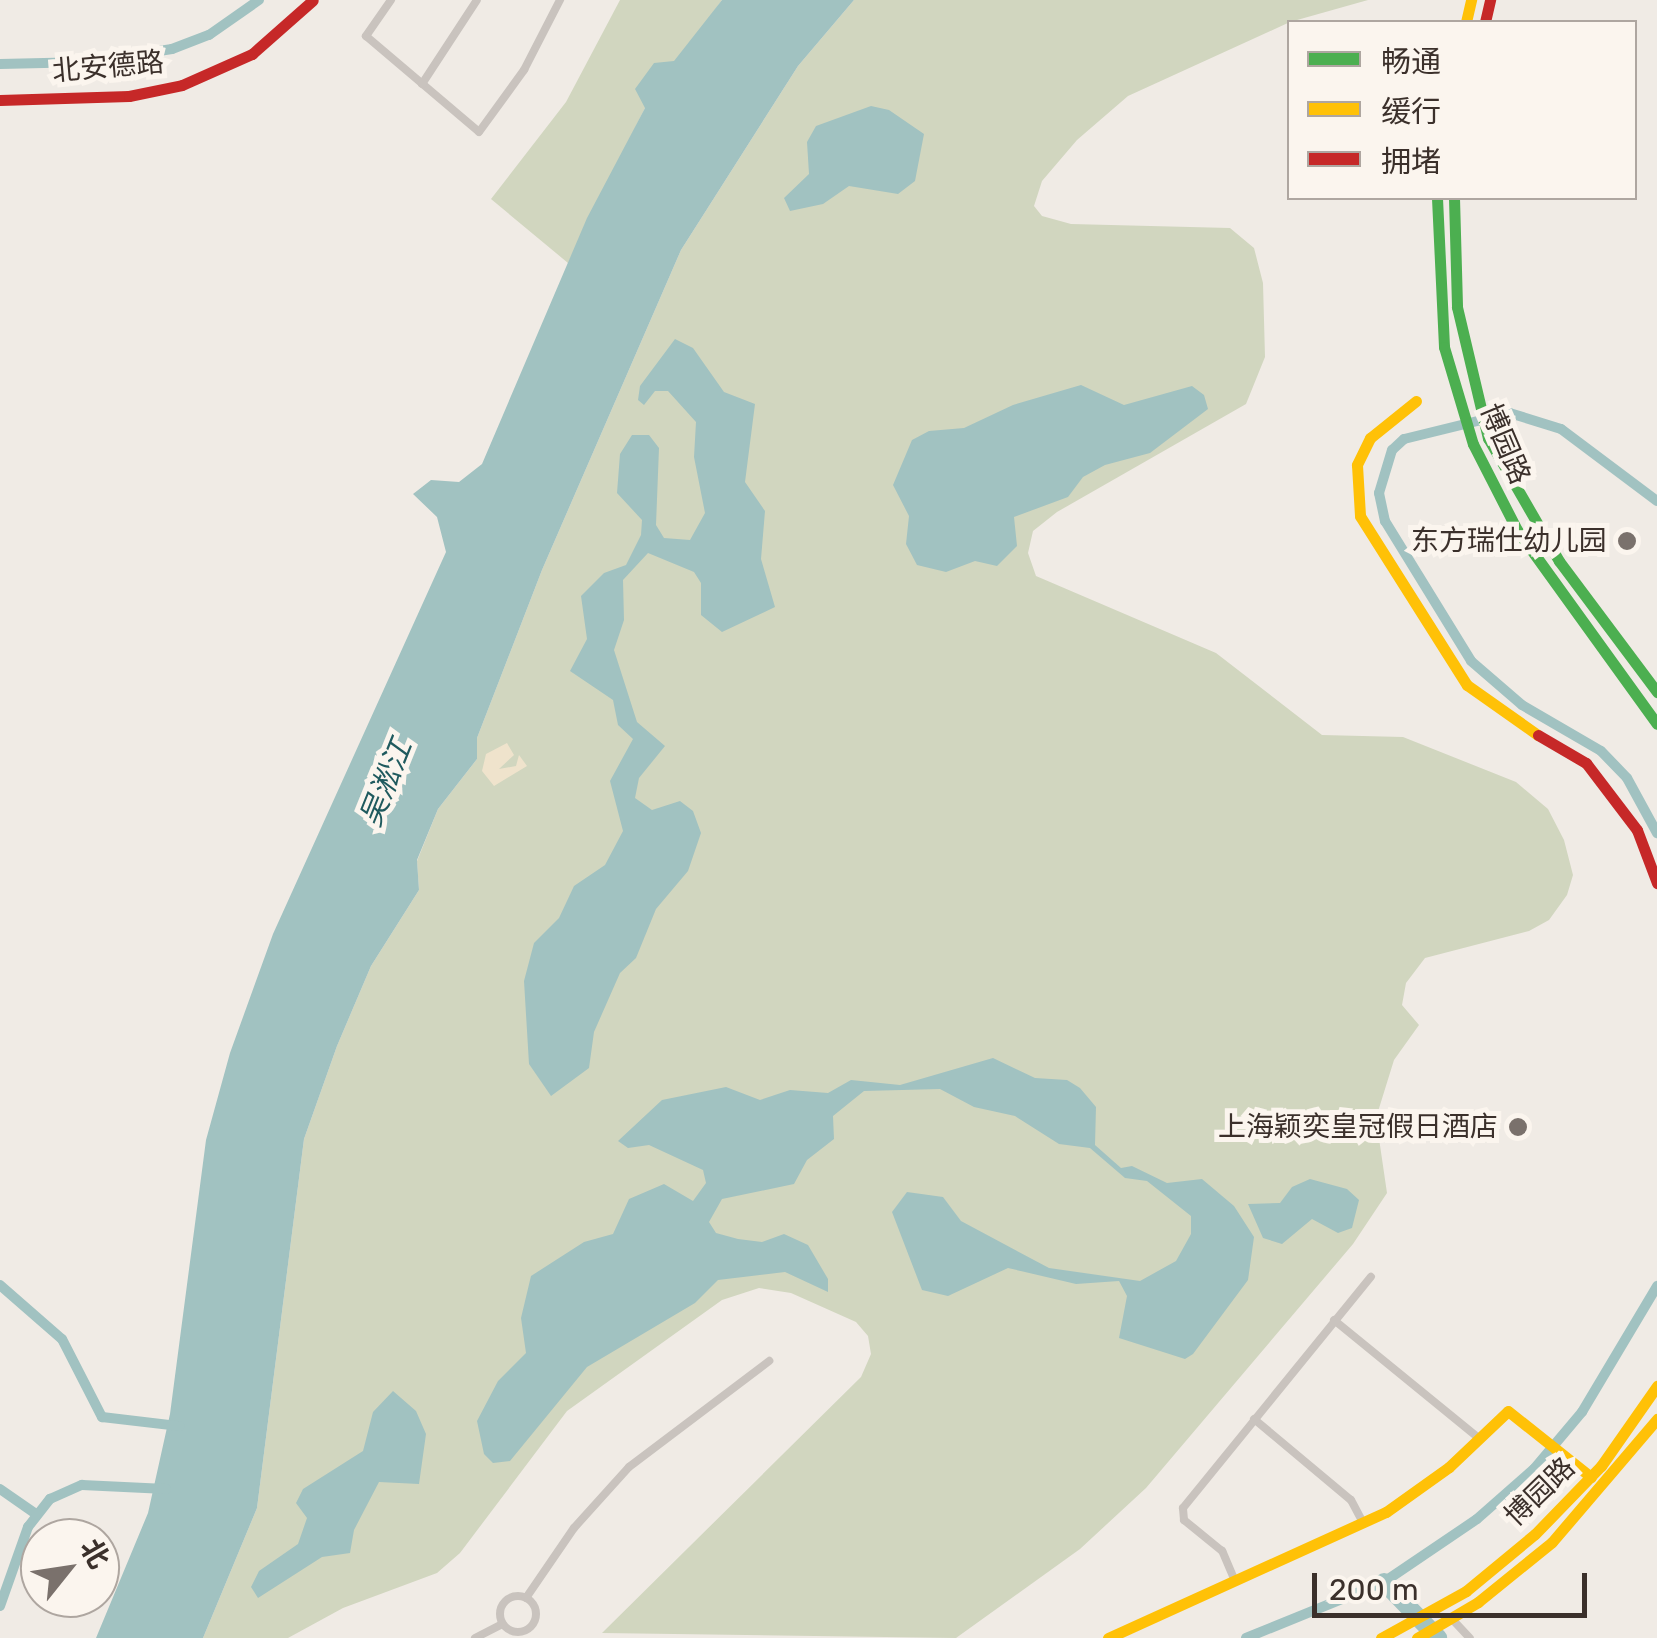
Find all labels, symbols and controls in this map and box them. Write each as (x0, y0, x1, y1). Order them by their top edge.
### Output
legend (1287, 20, 1637, 200)
text: 畅通 (1381, 44, 1441, 80)
street label: 北安德路 (51, 45, 165, 89)
text: 缓行 (1381, 94, 1441, 130)
text: 拥堵 (1381, 144, 1441, 180)
street label: 博园路 (1473, 399, 1537, 489)
place label: 东方瑞仕幼儿园 (1411, 524, 1607, 558)
marker: 东方瑞仕幼儿园 (1616, 530, 1638, 552)
water label: 吴淞江 (352, 735, 420, 831)
place label: 上海颖奕皇冠假日酒店 (1218, 1110, 1498, 1144)
marker: 上海颖奕皇冠假日酒店 (1507, 1116, 1529, 1138)
street label: 博园路 (1498, 1451, 1582, 1533)
north arrow (20, 1518, 120, 1618)
text: 北 (73, 1533, 116, 1574)
scale bar (1317, 1553, 1592, 1615)
text: 200 m (1329, 1572, 1419, 1608)

